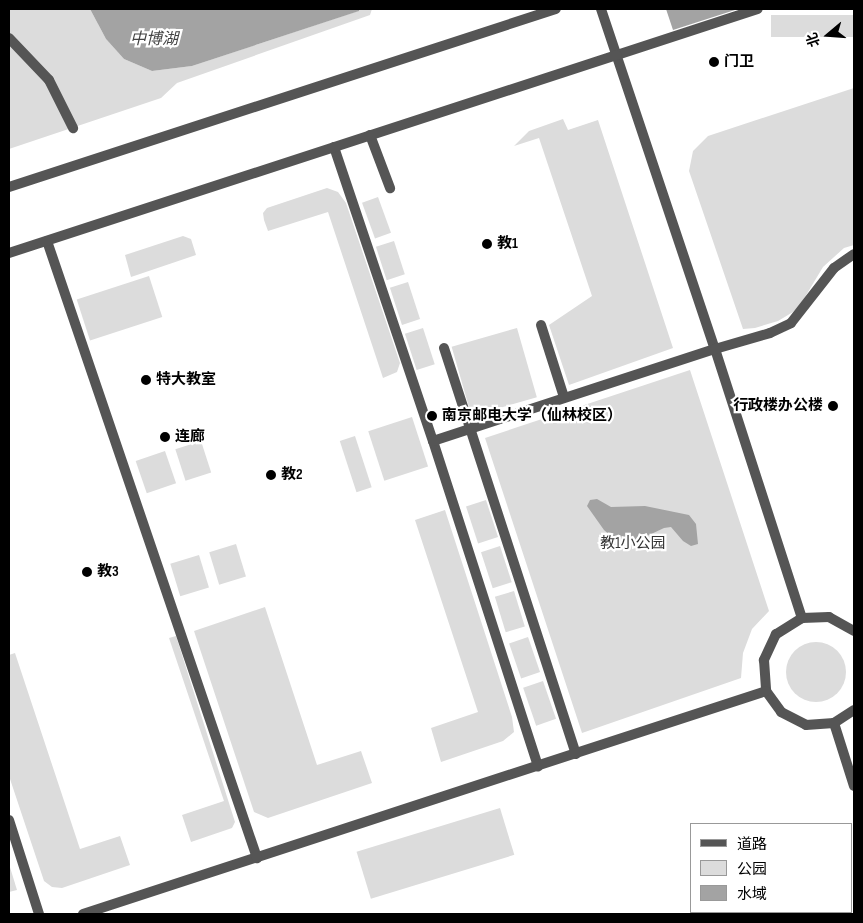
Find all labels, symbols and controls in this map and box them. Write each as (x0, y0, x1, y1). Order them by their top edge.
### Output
north arrow (803, 10, 853, 60)
water label: 中博湖 (130, 30, 178, 50)
text: 北 (803, 31, 824, 49)
place label: 门卫 (724, 53, 754, 71)
marker: 门卫 (708, 56, 720, 68)
place label: 教1 (497, 235, 518, 253)
marker: 教1 (481, 238, 493, 250)
place label: 特大教室 (156, 371, 216, 389)
marker: 特大教室 (140, 374, 152, 386)
place label: 行政楼办公楼 (733, 397, 823, 415)
marker: 行政楼办公楼 (827, 400, 839, 412)
place label: 南京邮电大学（仙林校区） (442, 407, 622, 425)
marker: 南京邮电大学（仙林校区） (426, 410, 438, 422)
place label: 连廊 (175, 428, 205, 446)
marker: 连廊 (159, 431, 171, 443)
place label: 教2 (281, 466, 303, 484)
marker: 教2 (265, 469, 277, 481)
park label: 教1小公园 (600, 535, 666, 553)
place label: 教3 (97, 563, 119, 581)
marker: 教3 (81, 566, 93, 578)
legend (690, 823, 853, 913)
text: 道路 (737, 835, 767, 854)
text: 公园 (737, 860, 767, 879)
text: 水域 (737, 885, 767, 904)

